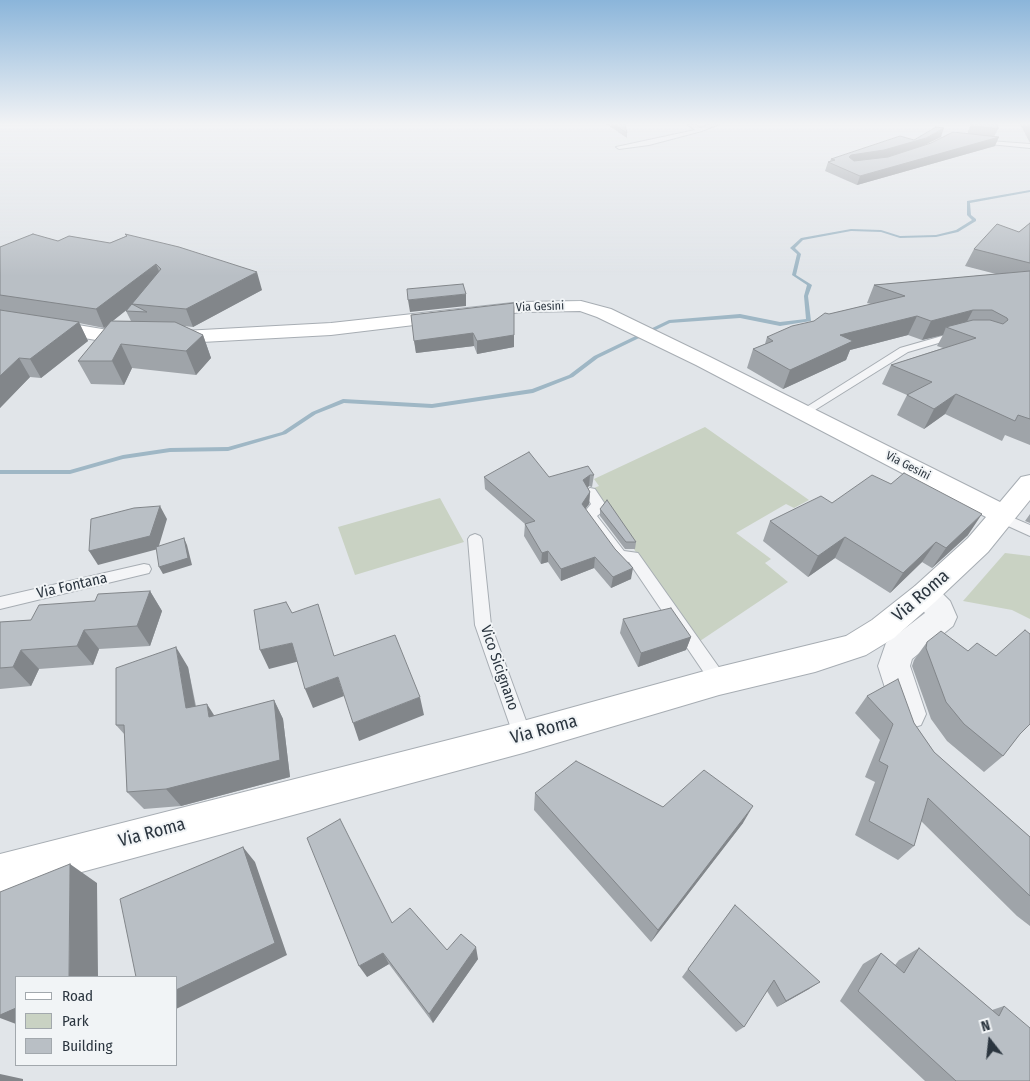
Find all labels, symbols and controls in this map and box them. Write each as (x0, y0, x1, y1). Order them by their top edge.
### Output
street label: Via Gesini (516, 299, 564, 315)
street label: Via Gesini (883, 449, 933, 483)
street label: Via Roma (888, 565, 954, 627)
street label: Via Fontana (35, 569, 109, 603)
street label: Vico Sicignano (476, 623, 522, 713)
street label: Via Roma (508, 711, 580, 749)
street label: Via Roma (116, 814, 188, 852)
legend (15, 976, 178, 1066)
text: Road (62, 987, 93, 1005)
text: Park (62, 1012, 89, 1030)
north arrow (965, 1016, 1015, 1066)
text: N (979, 1017, 992, 1035)
text: Building (62, 1037, 113, 1055)

